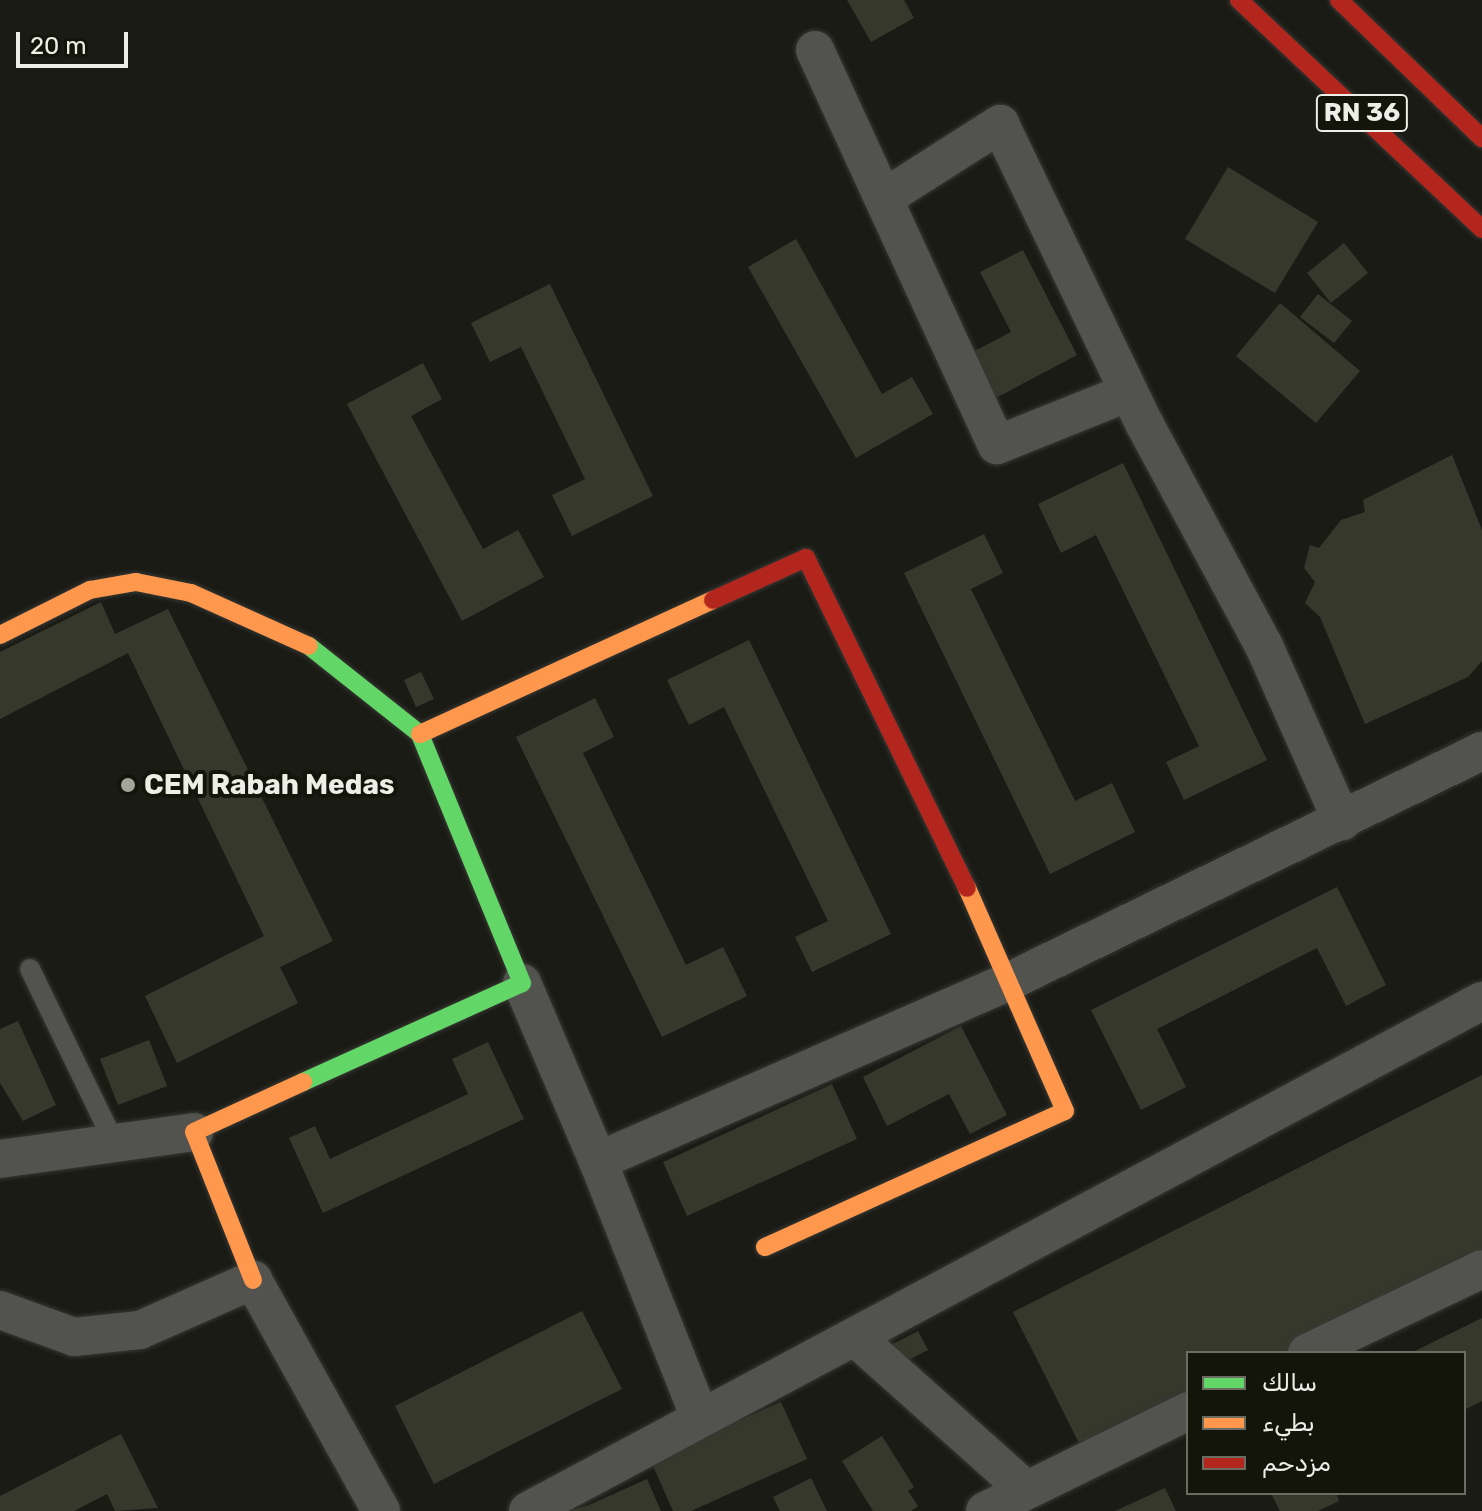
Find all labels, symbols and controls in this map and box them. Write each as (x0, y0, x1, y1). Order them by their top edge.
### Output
scale bar (20, 16, 132, 66)
text: 20 m (30, 32, 87, 60)
road number: RN 36 (1314, 91, 1410, 135)
place label: CEM Rabah Medas (144, 768, 394, 802)
marker: CEM Rabah Medas (119, 776, 137, 794)
legend (1186, 1351, 1466, 1495)
text: سالك (1262, 1369, 1317, 1397)
text: بطيء (1262, 1409, 1315, 1437)
text: مزدحم (1262, 1449, 1331, 1477)

